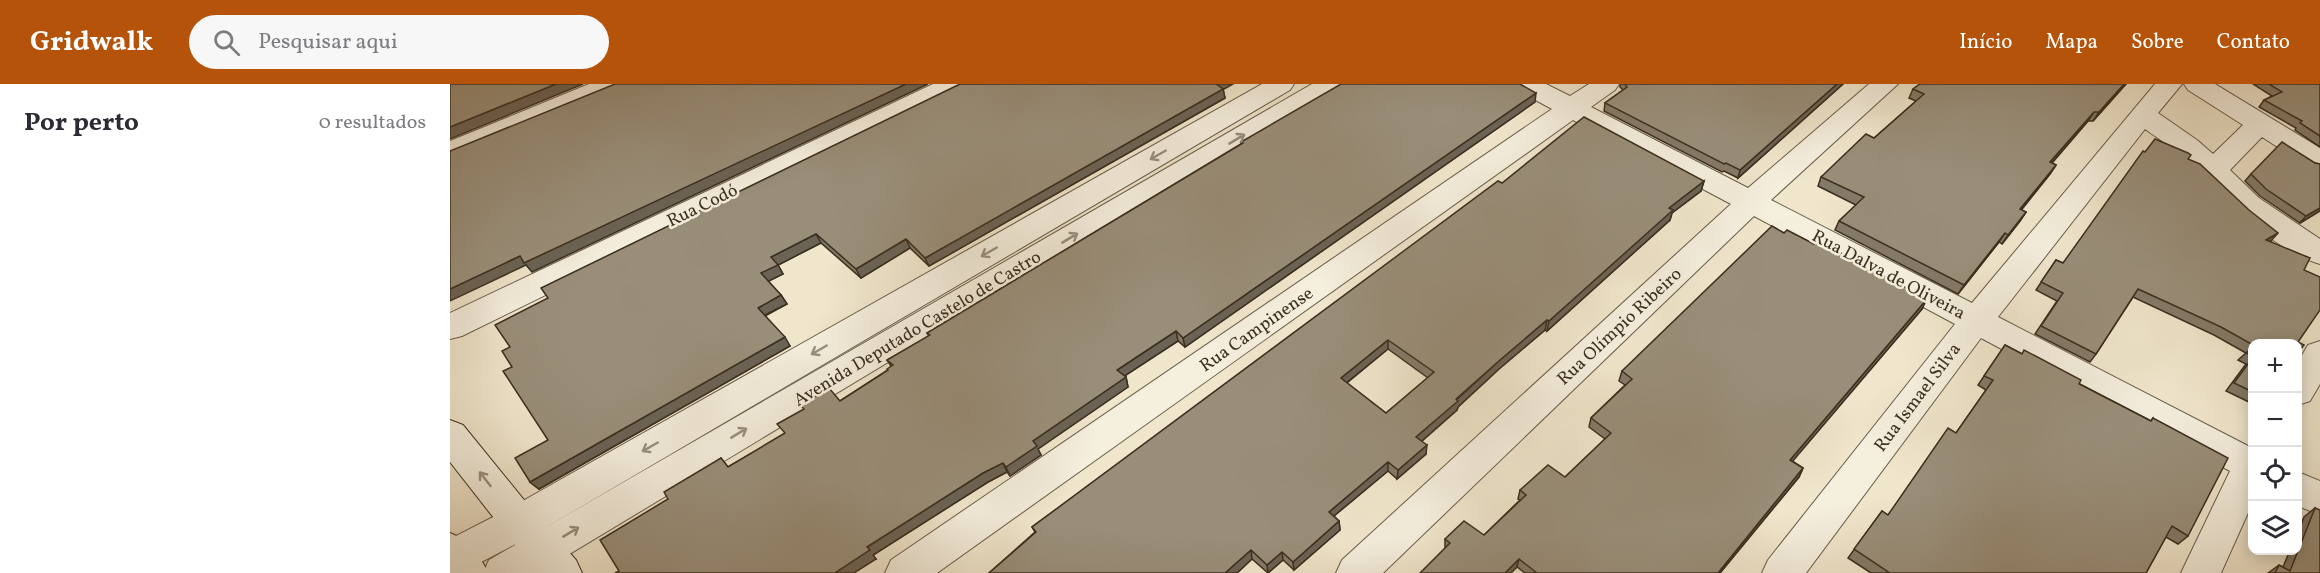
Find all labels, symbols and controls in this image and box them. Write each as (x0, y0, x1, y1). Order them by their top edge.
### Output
search box (189, 15, 609, 69)
text: Gridwalk (30, 23, 153, 62)
icon: search (210, 26, 243, 59)
text: Pesquisar aqui (258, 27, 398, 58)
text: Início (1959, 28, 2012, 57)
text: Mapa (2045, 28, 2098, 57)
text: Sobre (2131, 28, 2184, 57)
text: Contato (2217, 28, 2290, 57)
text: Por perto (24, 105, 139, 141)
text: 0 resultados (319, 109, 426, 137)
one-way arrow (1228, 133, 1246, 144)
one-way arrow (1149, 150, 1167, 161)
street label: Rua Codó (663, 178, 742, 234)
street label: Rua Dalva de Oliveira (1807, 224, 1970, 326)
one-way arrow (1060, 232, 1078, 243)
street label: Avenida Deputado Castelo de Castro (789, 245, 1046, 413)
one-way arrow (980, 247, 997, 259)
street label: Rua Olímpio Ribeiro (1552, 263, 1688, 392)
street label: Rua Campinense (1195, 282, 1319, 379)
street label: Rua Ismael Silva (1869, 338, 1968, 458)
map controls (2248, 339, 2302, 555)
button: + (2248, 339, 2302, 393)
one-way arrow (811, 344, 828, 356)
button: − (2248, 393, 2302, 447)
one-way arrow (730, 427, 747, 439)
one-way arrow (642, 442, 660, 453)
button: locate (2248, 447, 2302, 501)
one-way arrow (478, 471, 491, 487)
button: layers (2248, 501, 2302, 555)
one-way arrow (562, 526, 579, 538)

